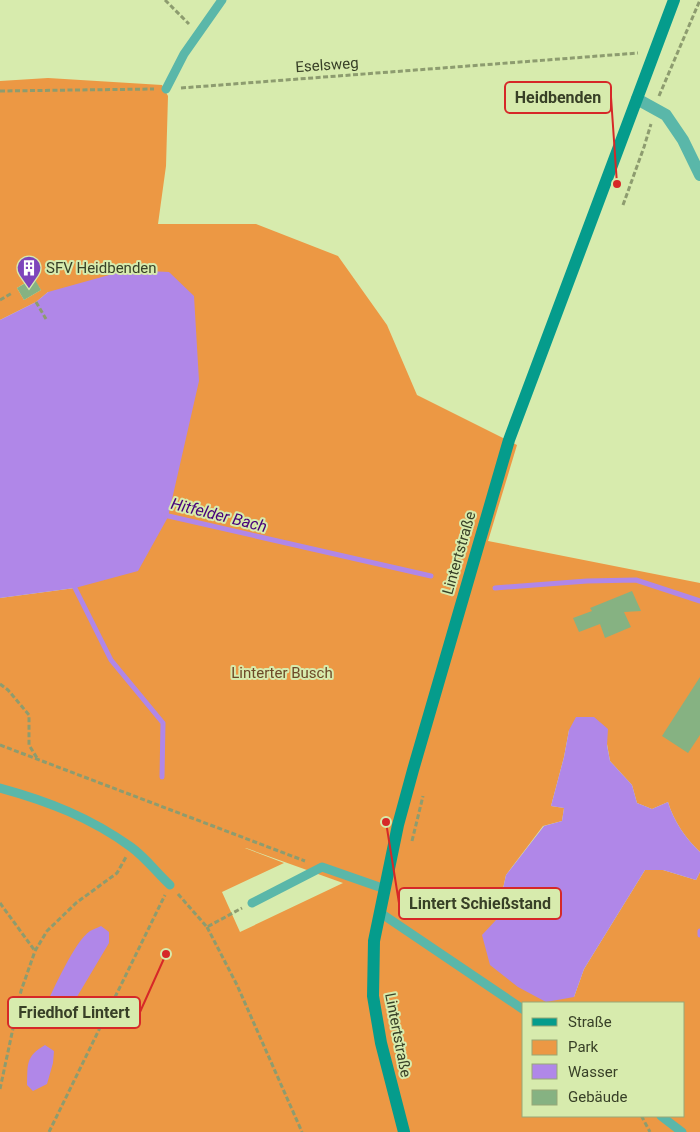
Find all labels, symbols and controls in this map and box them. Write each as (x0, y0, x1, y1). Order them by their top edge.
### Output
street label: Eselsweg (295, 54, 359, 76)
callout: Heidbenden (505, 82, 611, 113)
text: Heidbenden (515, 88, 601, 107)
building icon: SFV Heidbenden (16, 255, 42, 289)
place label: SFV Heidbenden (46, 259, 157, 277)
water label: Hitfelder Bach (169, 494, 269, 536)
street label: Lintertstraße (439, 509, 479, 597)
park label: Linterter Busch (231, 664, 333, 682)
callout: Lintert Schießstand (399, 888, 561, 919)
text: Lintert Schießstand (409, 894, 551, 913)
street label: Lintertstraße (381, 991, 415, 1079)
callout: Friedhof Lintert (8, 997, 140, 1028)
legend (522, 1002, 685, 1117)
text: Friedhof Lintert (18, 1003, 130, 1022)
text: Straße (568, 1013, 612, 1031)
text: Park (568, 1038, 599, 1056)
text: Wasser (568, 1063, 618, 1081)
text: Gebäude (568, 1088, 627, 1106)

